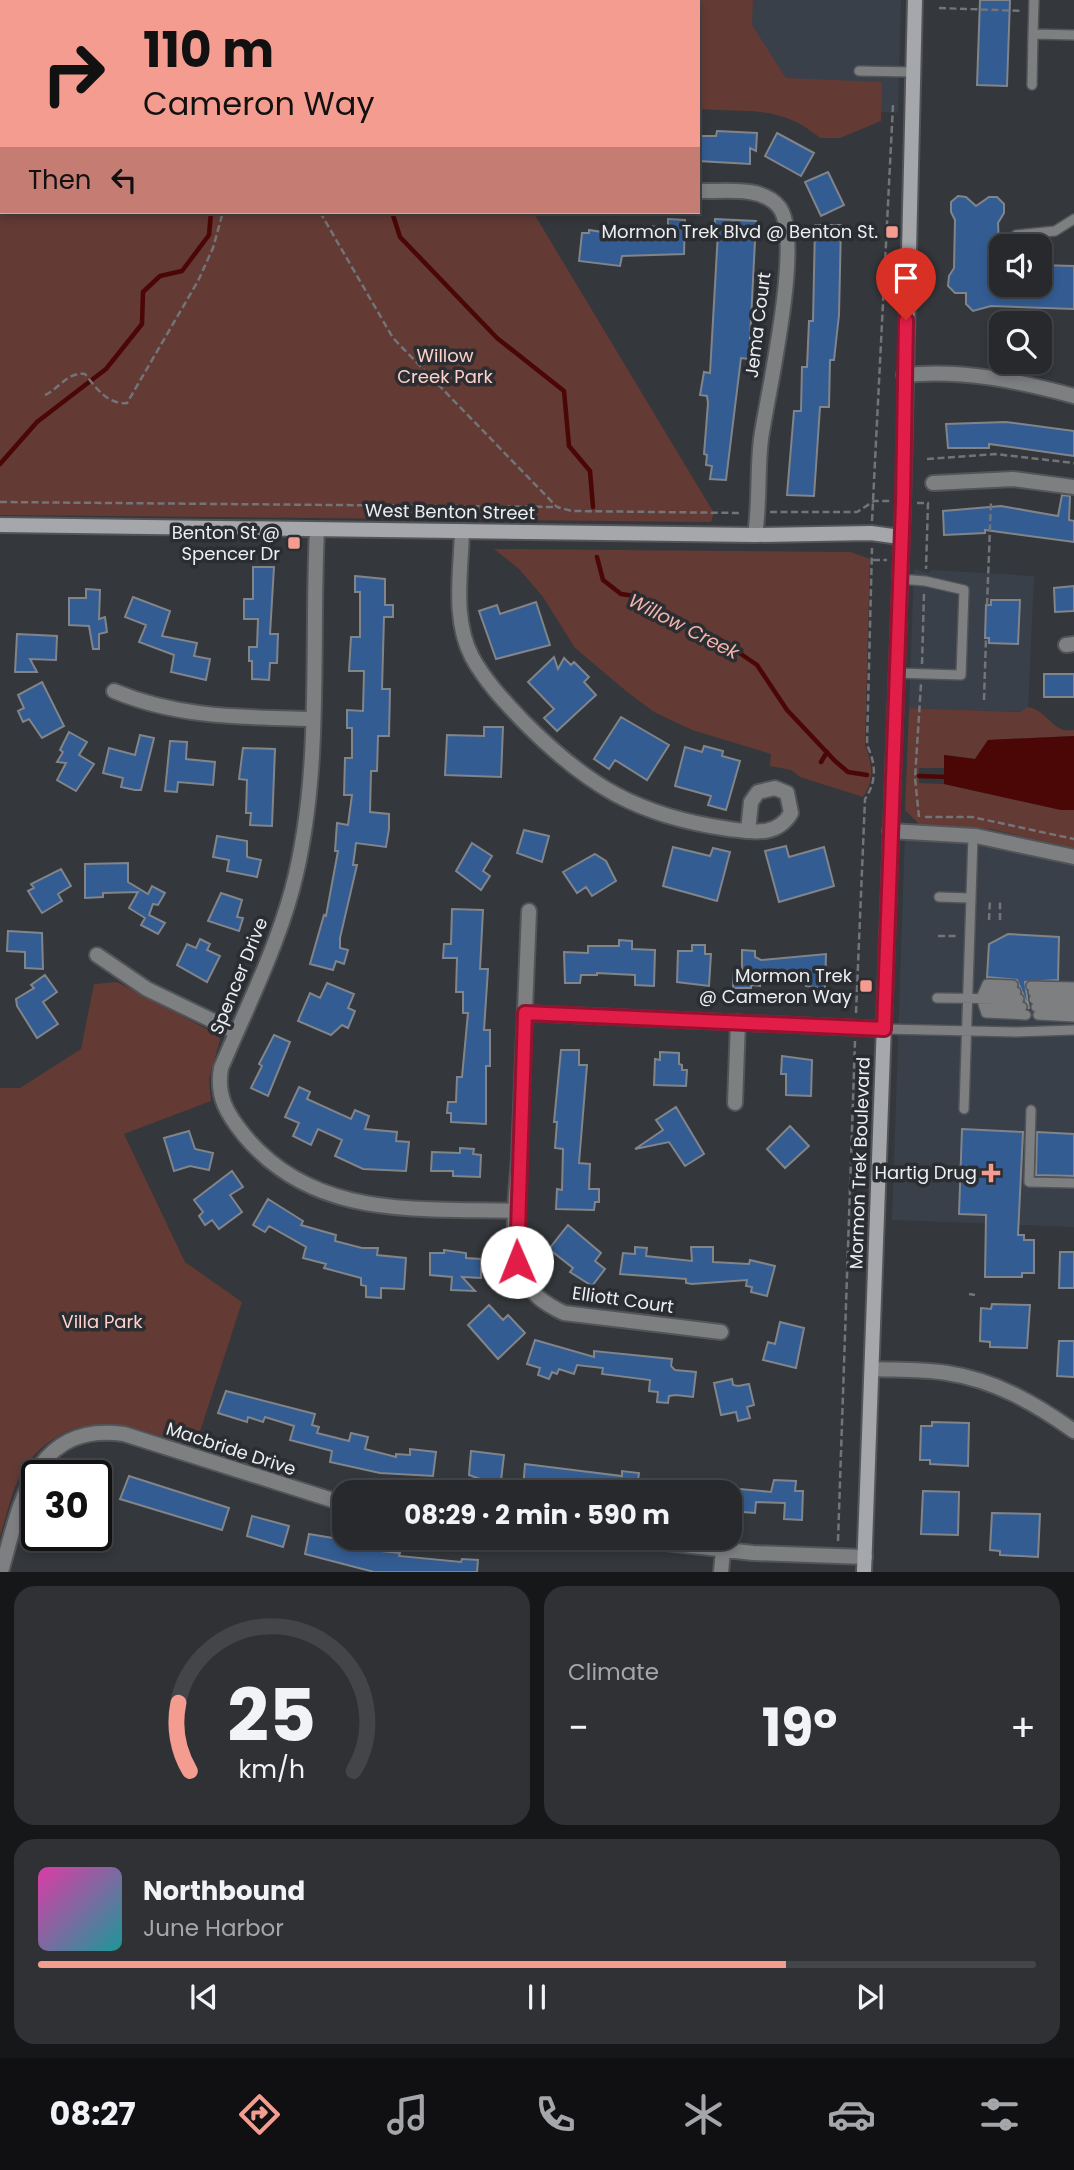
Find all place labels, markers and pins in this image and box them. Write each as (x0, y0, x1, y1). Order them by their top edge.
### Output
place label: Mormon Trek Blvd @ Benton St. (602, 219, 878, 244)
marker: Mormon Trek Blvd @ Benton St. (884, 224, 900, 240)
pin (876, 248, 936, 320)
place label: Benton St @ Spencer Dr (172, 520, 280, 566)
marker: Benton St @ Spencer Dr (286, 535, 302, 551)
place label: Mormon Trek @ Cameron Way (699, 963, 853, 1009)
marker: Mormon Trek @ Cameron Way (858, 978, 874, 994)
place label: Hartig Drug (875, 1160, 977, 1185)
marker: Hartig Drug (983, 1165, 999, 1181)

